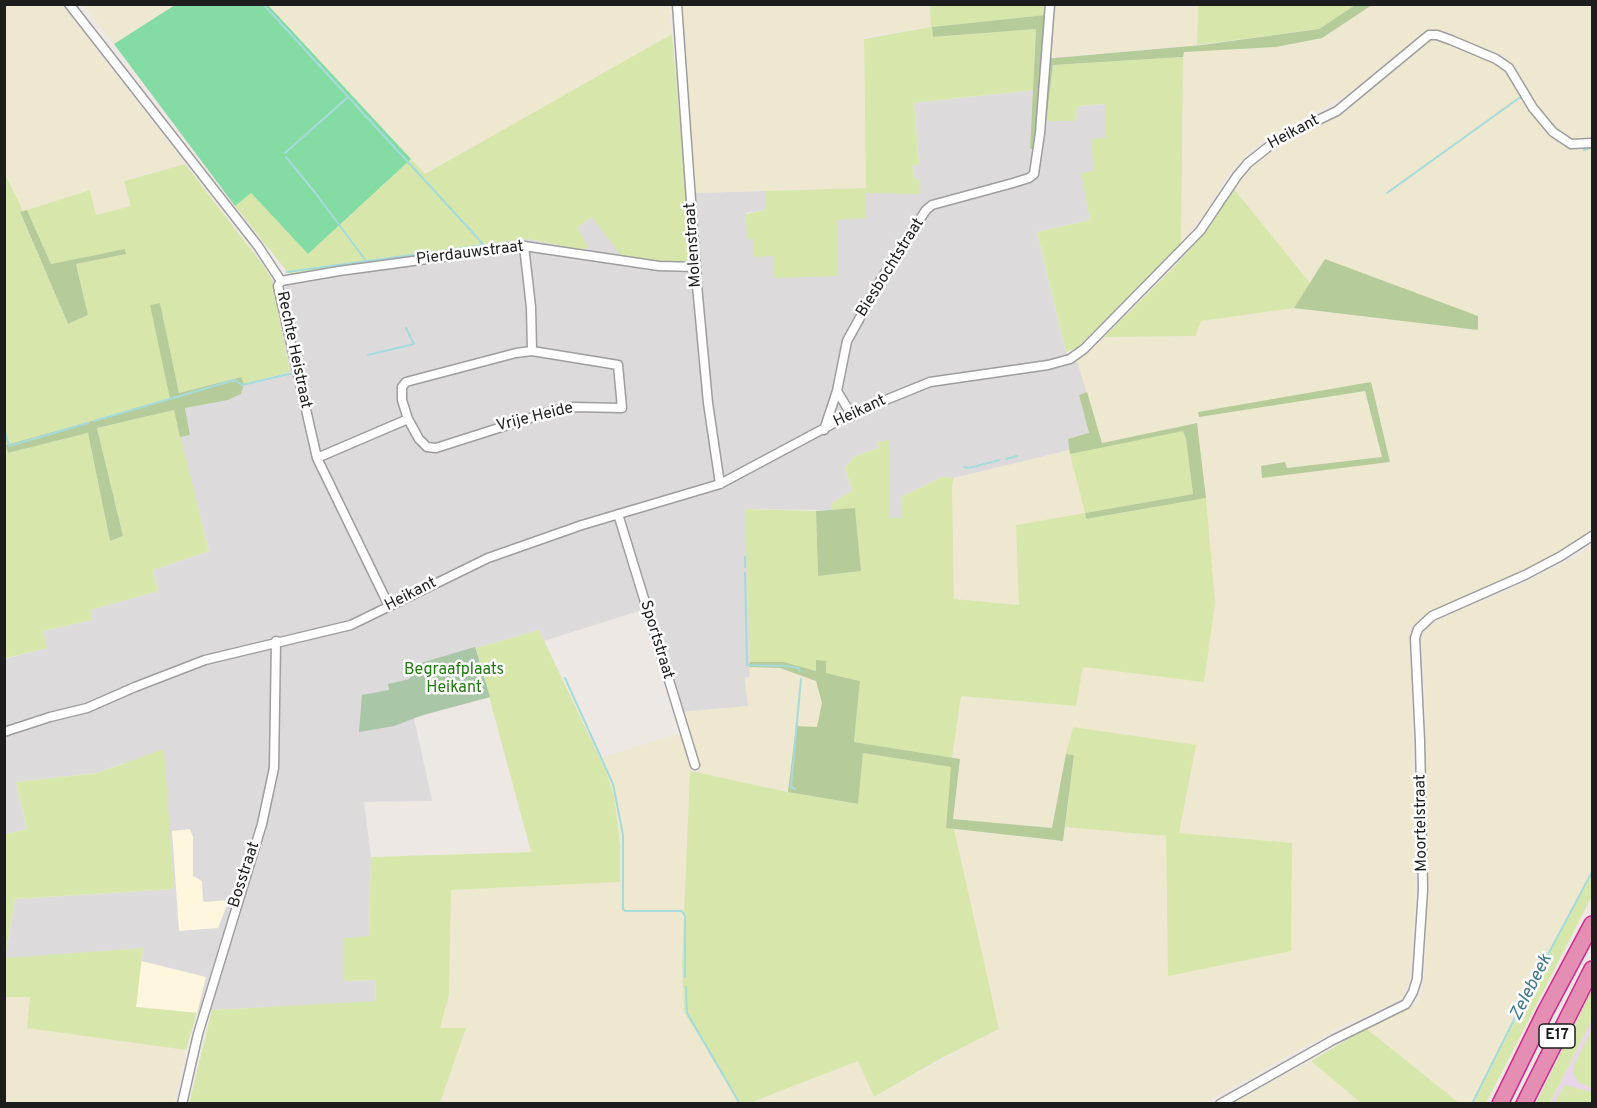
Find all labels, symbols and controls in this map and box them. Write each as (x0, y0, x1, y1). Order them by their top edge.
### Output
street label: Heikant (1265, 112, 1323, 154)
street label: Molenstraat (681, 202, 707, 288)
street label: Biesbochtstraat (853, 215, 929, 321)
street label: Pierdauwstraat (415, 238, 525, 270)
street label: Rechte Heistraat (271, 290, 315, 410)
street label: Heikant (831, 392, 889, 432)
street label: Vrije Heide (495, 399, 575, 437)
street label: Heikant (382, 574, 440, 616)
street label: Sportstraat (635, 598, 677, 682)
park label: Begraafplaats Heikant (404, 661, 504, 699)
street label: Moortelstraat (1412, 774, 1432, 872)
street label: Bosstraat (225, 840, 265, 910)
water label: Zelebeek (1506, 951, 1558, 1025)
road number: E17 (1539, 1024, 1575, 1048)

